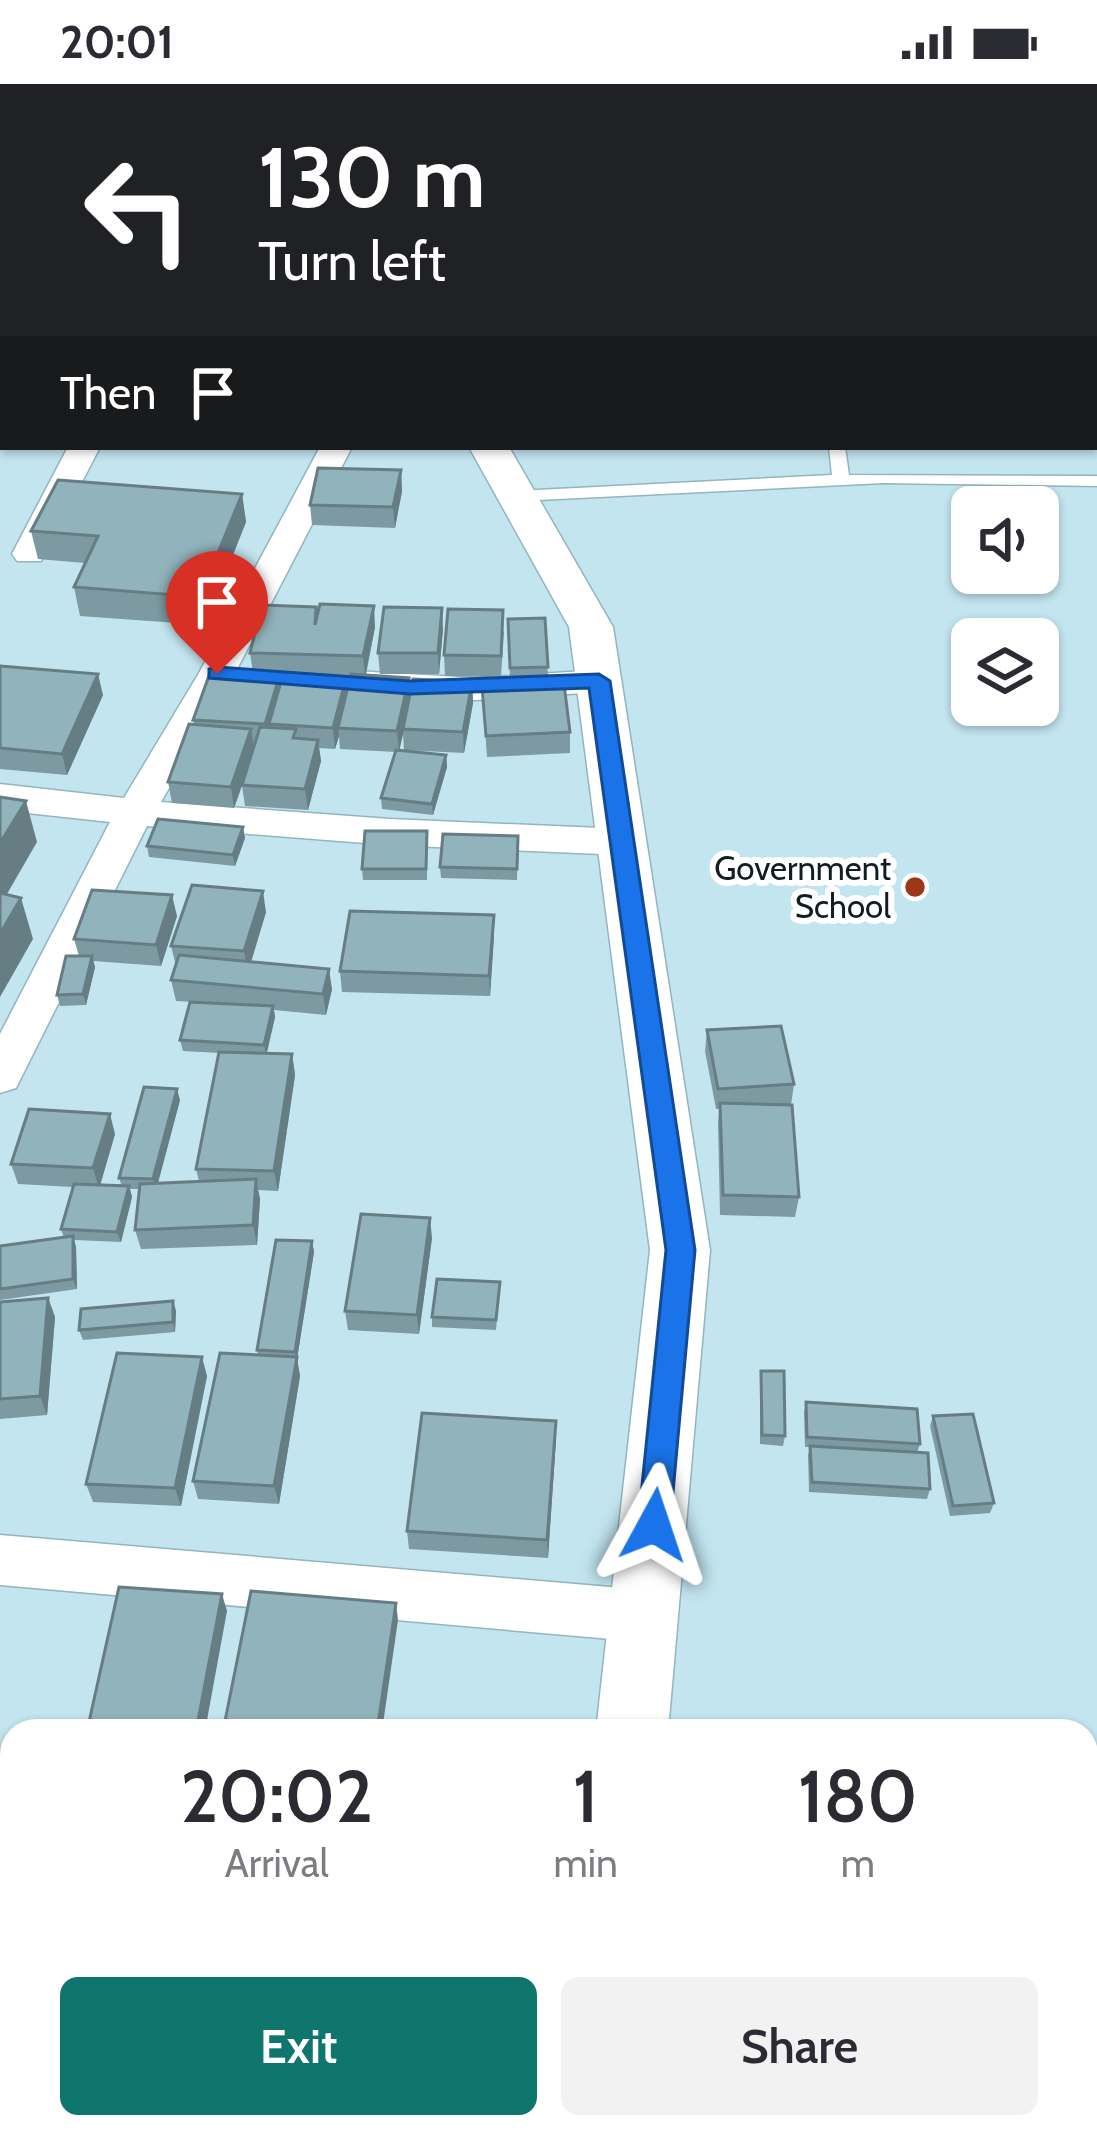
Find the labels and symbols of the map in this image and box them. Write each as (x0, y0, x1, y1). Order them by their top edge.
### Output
pin (166, 551, 268, 674)
place label: Government School (714, 848, 891, 926)
marker: Government School (902, 874, 928, 900)
position arrow (591, 1462, 717, 1588)

